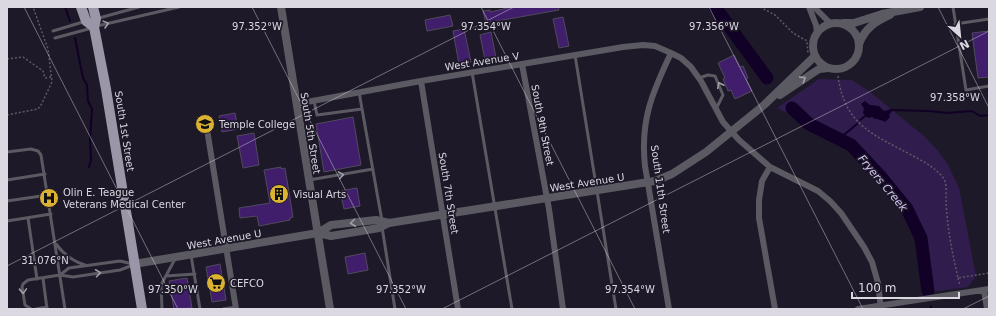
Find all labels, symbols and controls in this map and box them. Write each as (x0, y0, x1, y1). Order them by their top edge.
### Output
north arrow (940, 16, 980, 56)
one-way arrow (102, 20, 109, 29)
text: 97.352°W (232, 21, 282, 32)
text: 97.354°W (461, 21, 511, 32)
text: 97.356°W (689, 21, 739, 32)
text: N (957, 37, 971, 52)
street label: West Avenue V (444, 50, 520, 73)
one-way arrow (799, 76, 806, 84)
one-way arrow (717, 82, 724, 89)
street label: South 9th Street (529, 84, 556, 167)
street label: South 1st Street (113, 90, 136, 172)
street label: South 5th Street (299, 92, 322, 175)
text: 97.358°W (930, 92, 980, 103)
school or university icon: Temple College (194, 113, 216, 135)
place label: Temple College (218, 119, 295, 130)
street label: South 11th Street (649, 144, 672, 234)
street label: South 7th Street (437, 152, 460, 235)
water label: Fryers Creek (855, 152, 910, 215)
one-way arrow (338, 171, 344, 180)
street label: West Avenue U (549, 171, 625, 194)
building icon: Visual Arts (268, 183, 290, 205)
hospital icon: Olin E. Teague Veterans Medical Center (38, 187, 60, 209)
place label: Olin E. Teague Veterans Medical Center (63, 187, 186, 210)
place label: Visual Arts (293, 189, 346, 200)
one-way arrow (350, 218, 356, 227)
street label: West Avenue U (186, 228, 262, 251)
text: 31.076°N (21, 255, 69, 266)
one-way arrow (95, 269, 101, 278)
supermarket icon: CEFCO (205, 272, 227, 294)
scale bar (852, 274, 959, 300)
place label: CEFCO (230, 278, 264, 289)
text: 100 m (858, 281, 896, 295)
text: 97.350°W (148, 284, 198, 295)
text: 97.352°W (376, 284, 426, 295)
text: 97.354°W (605, 284, 655, 295)
one-way arrow (19, 287, 28, 294)

